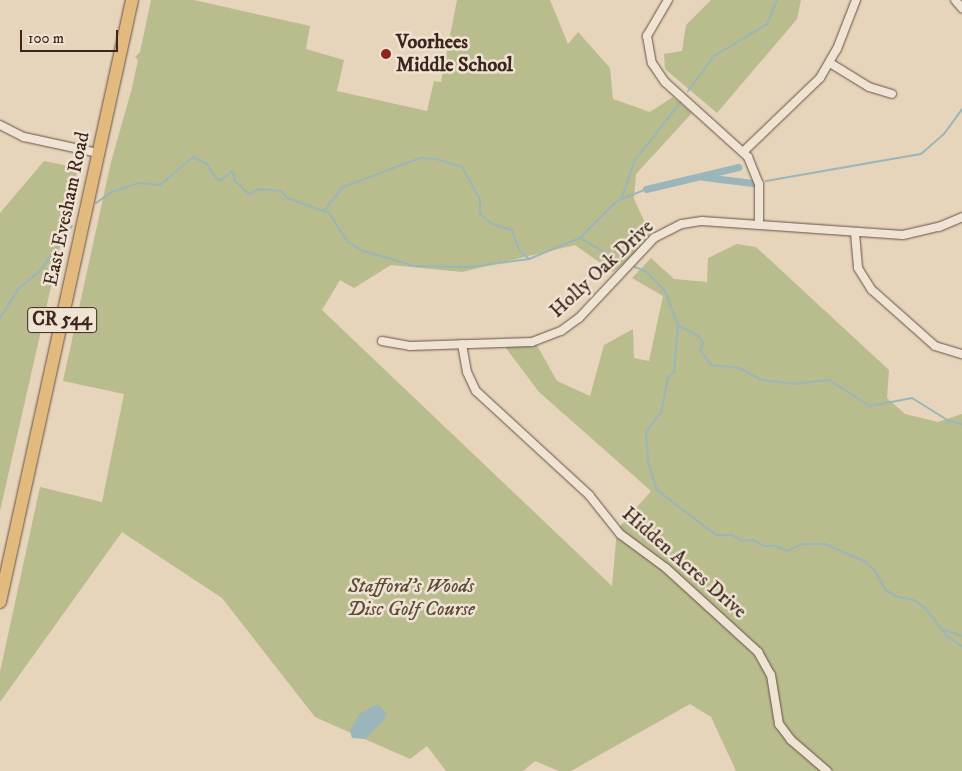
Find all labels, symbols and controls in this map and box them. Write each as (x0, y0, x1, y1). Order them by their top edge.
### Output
scale bar (22, 20, 120, 52)
text: 100 m (28, 29, 64, 48)
place label: Voorhees Middle School (396, 30, 513, 77)
marker: Voorhees Middle School (380, 48, 392, 60)
street label: East Evesham Road (39, 130, 95, 288)
street label: Holly Oak Drive (545, 215, 659, 323)
road number: CR 544 (27, 304, 97, 336)
street label: Hidden Acres Drive (617, 502, 751, 624)
park label: Stafford's Woods Disc Golf Course (347, 575, 475, 622)

